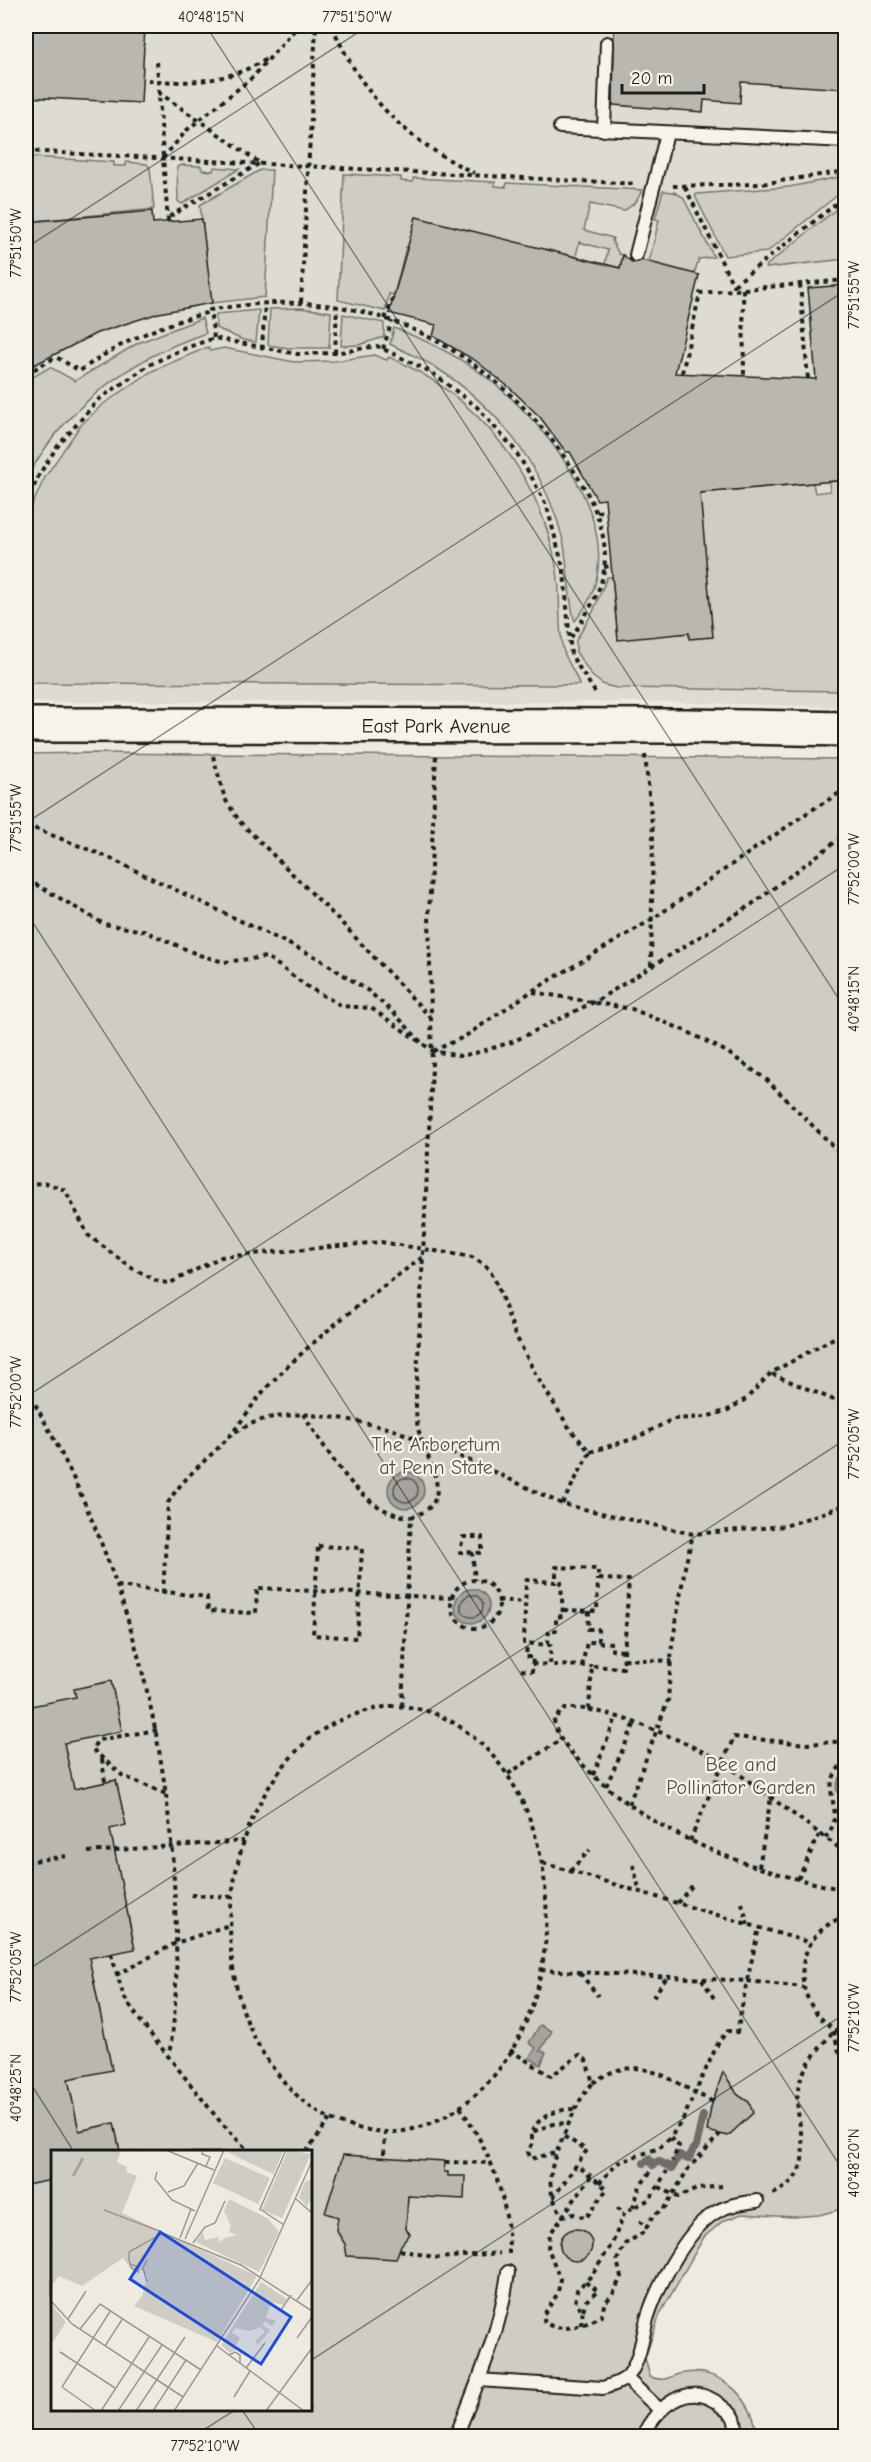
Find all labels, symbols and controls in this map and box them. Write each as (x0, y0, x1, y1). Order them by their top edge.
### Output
text: 40°48'15"N (178, 8, 244, 26)
text: 77°51'50"W (322, 8, 392, 26)
scale bar (622, 57, 704, 95)
text: 20 m (631, 68, 672, 89)
text: 77°51'50"W (7, 208, 25, 278)
text: 77°51'55"W (845, 261, 863, 329)
street label: East Park Avenue (361, 715, 511, 738)
text: 77°51'55"W (7, 784, 25, 852)
text: 77°52'00"W (845, 833, 863, 905)
text: 40°48'15"N (845, 966, 863, 1032)
text: 77°52'00"W (7, 1356, 25, 1428)
text: 77°52'05"W (845, 1408, 863, 1480)
park label: The Arboretum at Penn State (372, 1433, 500, 1479)
park label: Bee and Pollinator Garden (666, 1753, 816, 1799)
text: 77°52'05"W (7, 1931, 25, 2003)
text: 77°52'10"W (845, 1983, 863, 2053)
text: 40°48'25"N (7, 2054, 25, 2122)
text: 40°48'20"N (845, 2128, 863, 2198)
inset map (51, 2150, 312, 2411)
text: 77°52'10"W (170, 2437, 240, 2455)

